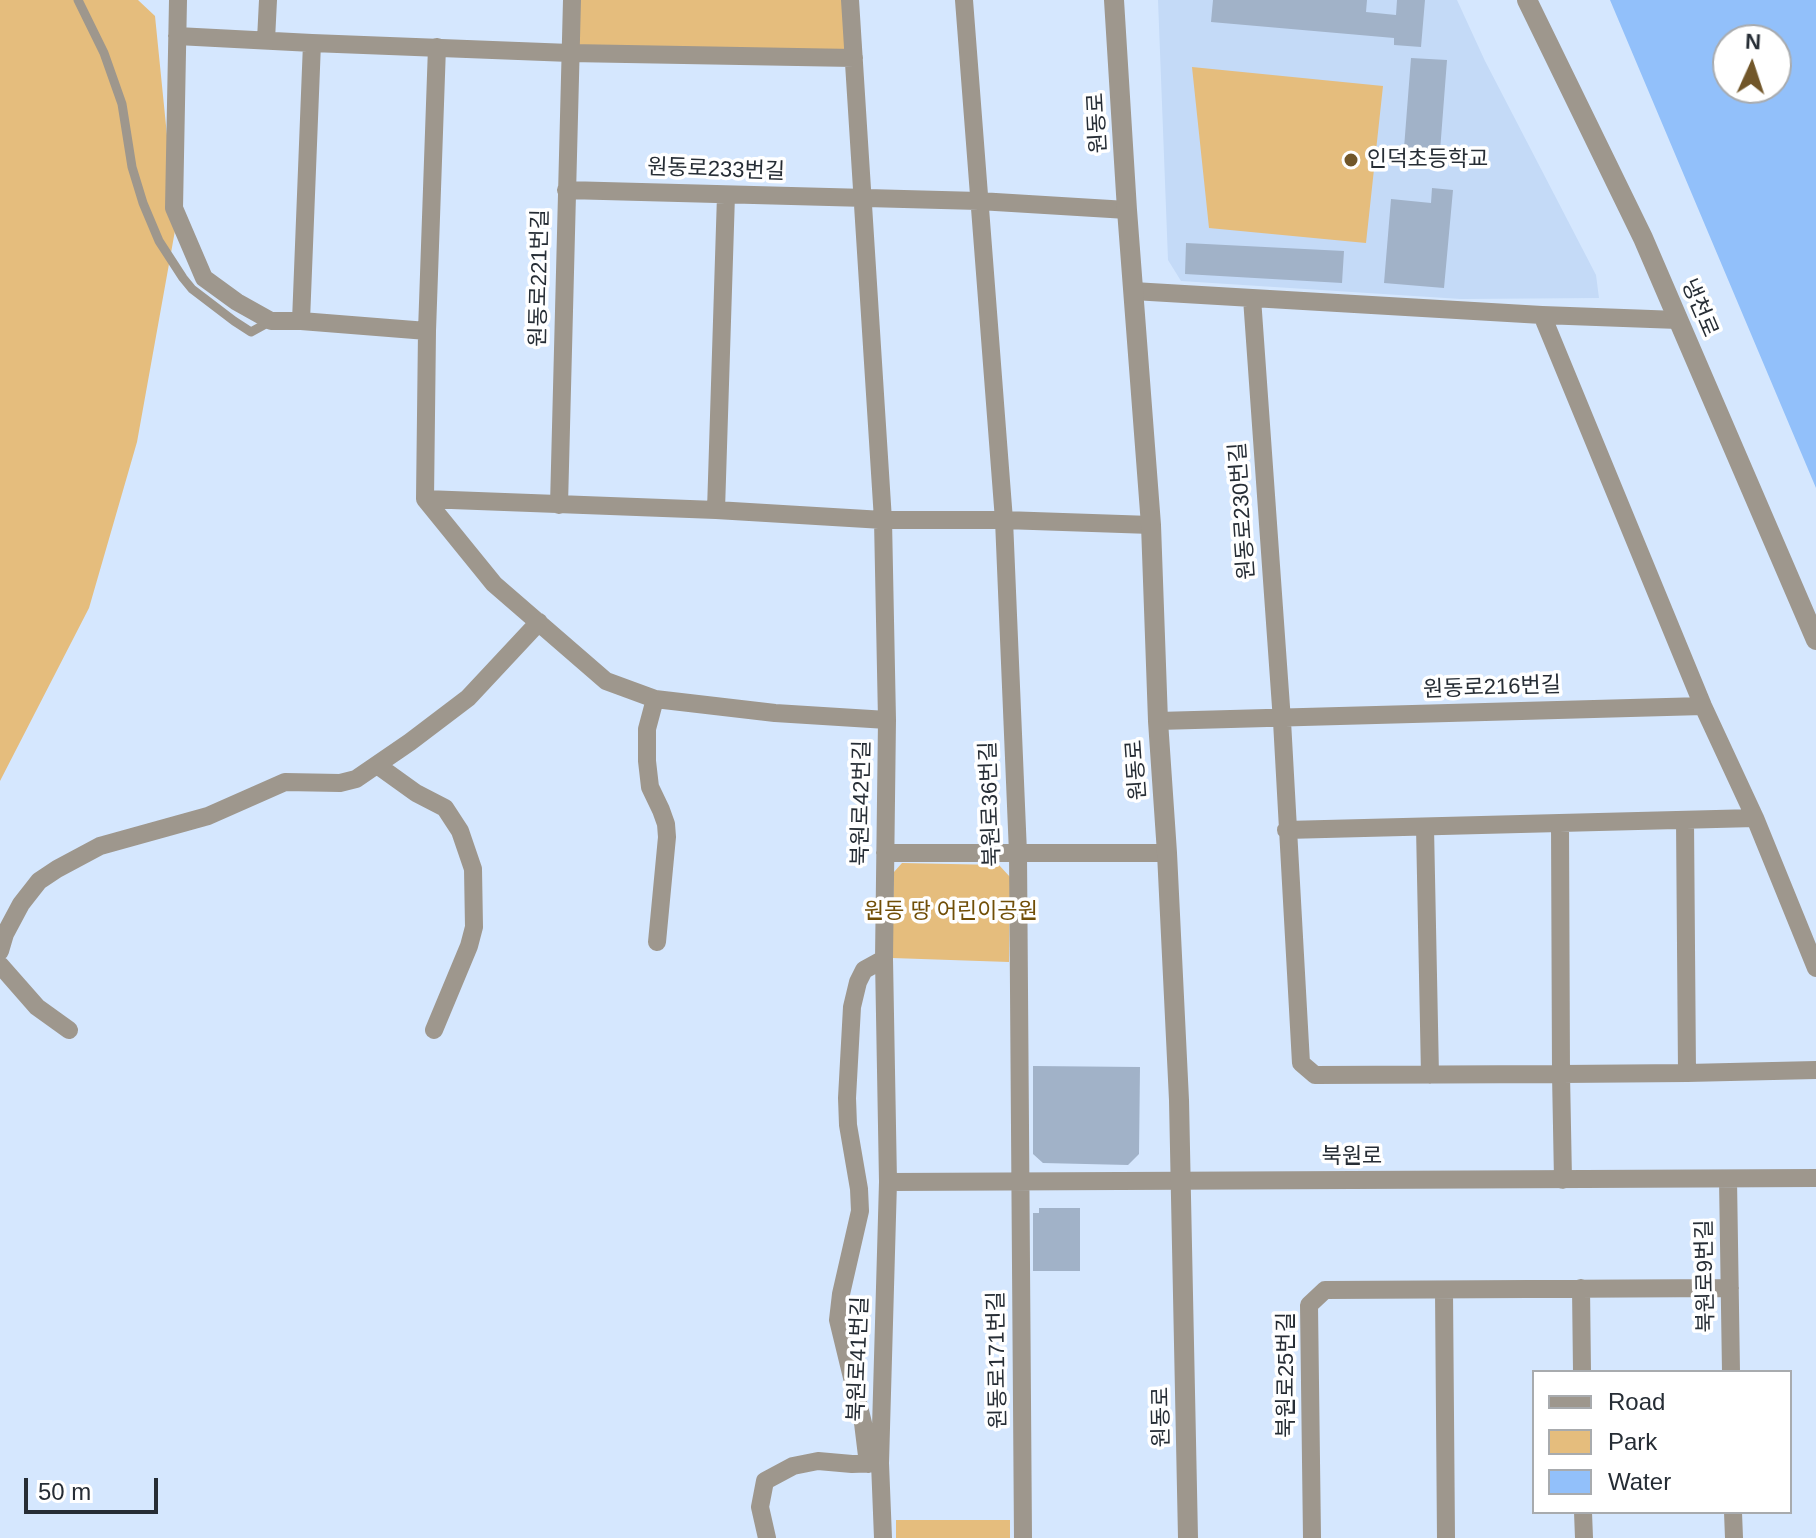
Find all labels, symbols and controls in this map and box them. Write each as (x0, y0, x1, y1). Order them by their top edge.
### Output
north arrow (1712, 24, 1792, 104)
text: N (1745, 29, 1762, 54)
street label: 원동로 (1083, 92, 1113, 154)
place label: 인덕초등학교 (1367, 147, 1488, 173)
marker: 인덕초등학교 (1342, 151, 1360, 169)
street label: 원동로233번길 (647, 154, 785, 186)
street label: 원동로221번길 (526, 209, 554, 347)
street label: 냉천로 (1675, 275, 1723, 341)
street label: 원동로230번길 (1225, 441, 1261, 581)
street label: 원동로216번길 (1423, 672, 1561, 704)
street label: 원동로 (1122, 739, 1152, 801)
street label: 북원로42번길 (848, 740, 876, 866)
street label: 북원로36번길 (976, 741, 1006, 867)
park label: 원동 땅 어린이공원 (864, 899, 1038, 925)
street label: 북원로 (1322, 1144, 1382, 1170)
street label: 북원로9번길 (1692, 1219, 1720, 1333)
street label: 원동로171번길 (984, 1291, 1012, 1429)
street label: 북원로41번길 (844, 1296, 874, 1422)
street label: 북원로25번길 (1274, 1312, 1300, 1438)
legend (1532, 1370, 1792, 1514)
street label: 원동로 (1148, 1386, 1176, 1448)
text: Road (1608, 1388, 1665, 1415)
text: Park (1608, 1428, 1657, 1455)
scale bar (28, 1462, 162, 1512)
text: Water (1608, 1468, 1671, 1495)
text: 50 m (38, 1478, 91, 1505)

